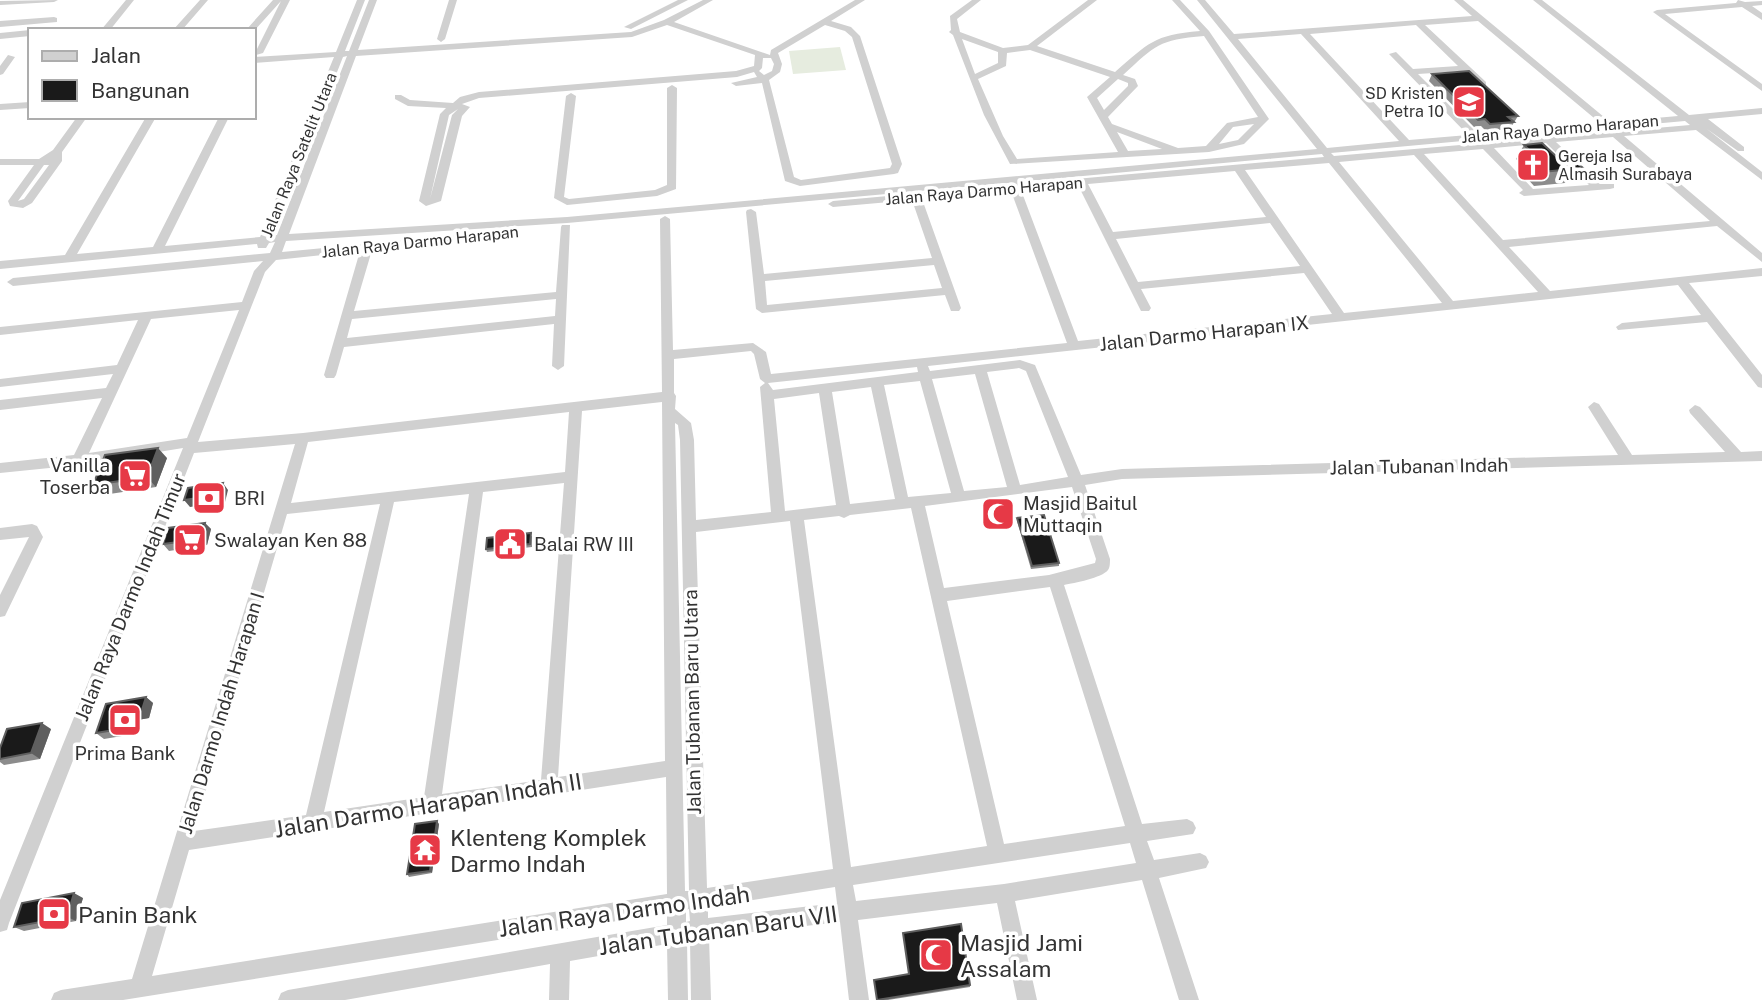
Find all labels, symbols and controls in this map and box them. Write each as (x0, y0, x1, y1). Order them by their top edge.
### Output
legend (28, 28, 256, 119)
text: Jalan (91, 43, 141, 68)
street label: Jalan Raya Satelit Utara (257, 70, 341, 240)
text: Bangunan (91, 78, 190, 103)
school or university icon: SD Kristen Petra 10 (1450, 83, 1488, 121)
place label: SD Kristen Petra 10 (1365, 84, 1444, 121)
street label: Jalan Raya Darmo Harapan (1460, 111, 1660, 147)
church icon: Gereja Isa Almasih Surabaya (1514, 146, 1552, 184)
place label: Gereja Isa Almasih Surabaya (1558, 147, 1692, 184)
street label: Jalan Raya Darmo Harapan (884, 173, 1084, 209)
street label: Jalan Raya Darmo Harapan (320, 222, 520, 262)
street label: Jalan Darmo Harapan IX (1098, 311, 1310, 355)
street label: Jalan Tubanan Indah (1329, 453, 1509, 479)
place label: Vanilla Toserba (40, 454, 110, 498)
supermarket icon: Vanilla Toserba (116, 457, 154, 495)
street label: Jalan Raya Darmo Indah Timur (70, 470, 190, 724)
bank icon: BRI (190, 479, 228, 517)
place label: BRI (234, 487, 265, 509)
place label: Masjid Baitul Muttaqin (1023, 492, 1138, 536)
mosque icon: Masjid Baitul Muttaqin (979, 495, 1017, 533)
supermarket icon: Swalayan Ken 88 (171, 521, 209, 559)
public building icon: Balai RW III (491, 525, 529, 563)
place label: Swalayan Ken 88 (214, 529, 367, 551)
place label: Balai RW III (534, 533, 634, 555)
street label: Jalan Tubanan Baru Utara (679, 589, 705, 815)
street label: Jalan Darmo Indah Harapan I (174, 590, 268, 836)
bank icon: Prima Bank (106, 701, 144, 739)
place label: Prima Bank (75, 742, 176, 764)
street label: Jalan Darmo Harapan Indah II (272, 767, 584, 843)
place label: Klenteng Komplek Darmo Indah (450, 824, 647, 877)
temple icon: Klenteng Komplek Darmo Indah (406, 831, 444, 869)
street label: Jalan Raya Darmo Indah (497, 880, 751, 942)
bank icon: Panin Bank (35, 895, 73, 933)
street label: Jalan Tubanan Baru VII (597, 900, 839, 960)
place label: Panin Bank (78, 901, 198, 928)
place label: Masjid Jami Assalam (960, 929, 1083, 982)
mosque icon: Masjid Jami Assalam (917, 936, 955, 974)

